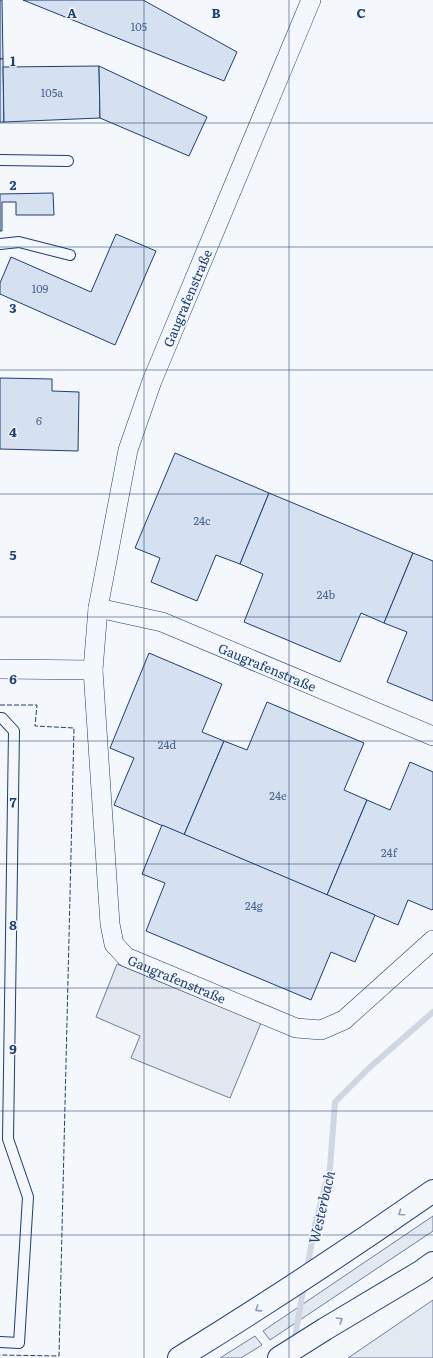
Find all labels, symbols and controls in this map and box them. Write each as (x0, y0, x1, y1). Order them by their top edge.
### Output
text: A (67, 3, 77, 22)
text: B (212, 3, 221, 22)
text: C (356, 3, 366, 22)
house number: 105 (131, 18, 148, 34)
text: 1 (10, 51, 16, 70)
house number: 105a (41, 84, 63, 100)
text: 2 (10, 175, 17, 194)
street label: Gaugrafenstraße (158, 246, 216, 350)
house number: 109 (32, 280, 49, 296)
text: 3 (9, 298, 17, 317)
house number: 6 (36, 412, 42, 428)
text: 4 (9, 422, 17, 441)
house number: 24c (193, 512, 211, 528)
text: 5 (9, 545, 17, 564)
house number: 24b (317, 586, 335, 602)
street label: Gaugrafenstraße (216, 637, 320, 696)
text: 6 (9, 669, 17, 688)
house number: 24d (158, 736, 176, 752)
house number: 24e (269, 787, 287, 803)
text: 7 (9, 792, 17, 811)
house number: 24f (381, 844, 398, 860)
house number: 24g (245, 897, 264, 913)
text: 8 (9, 915, 17, 934)
street label: Gaugrafenstraße (125, 949, 229, 1007)
text: 9 (9, 1039, 17, 1058)
water label: Westerbach (303, 1168, 339, 1245)
one-way arrow (398, 1208, 405, 1216)
one-way arrow (255, 1304, 262, 1312)
one-way arrow (336, 1317, 343, 1324)

